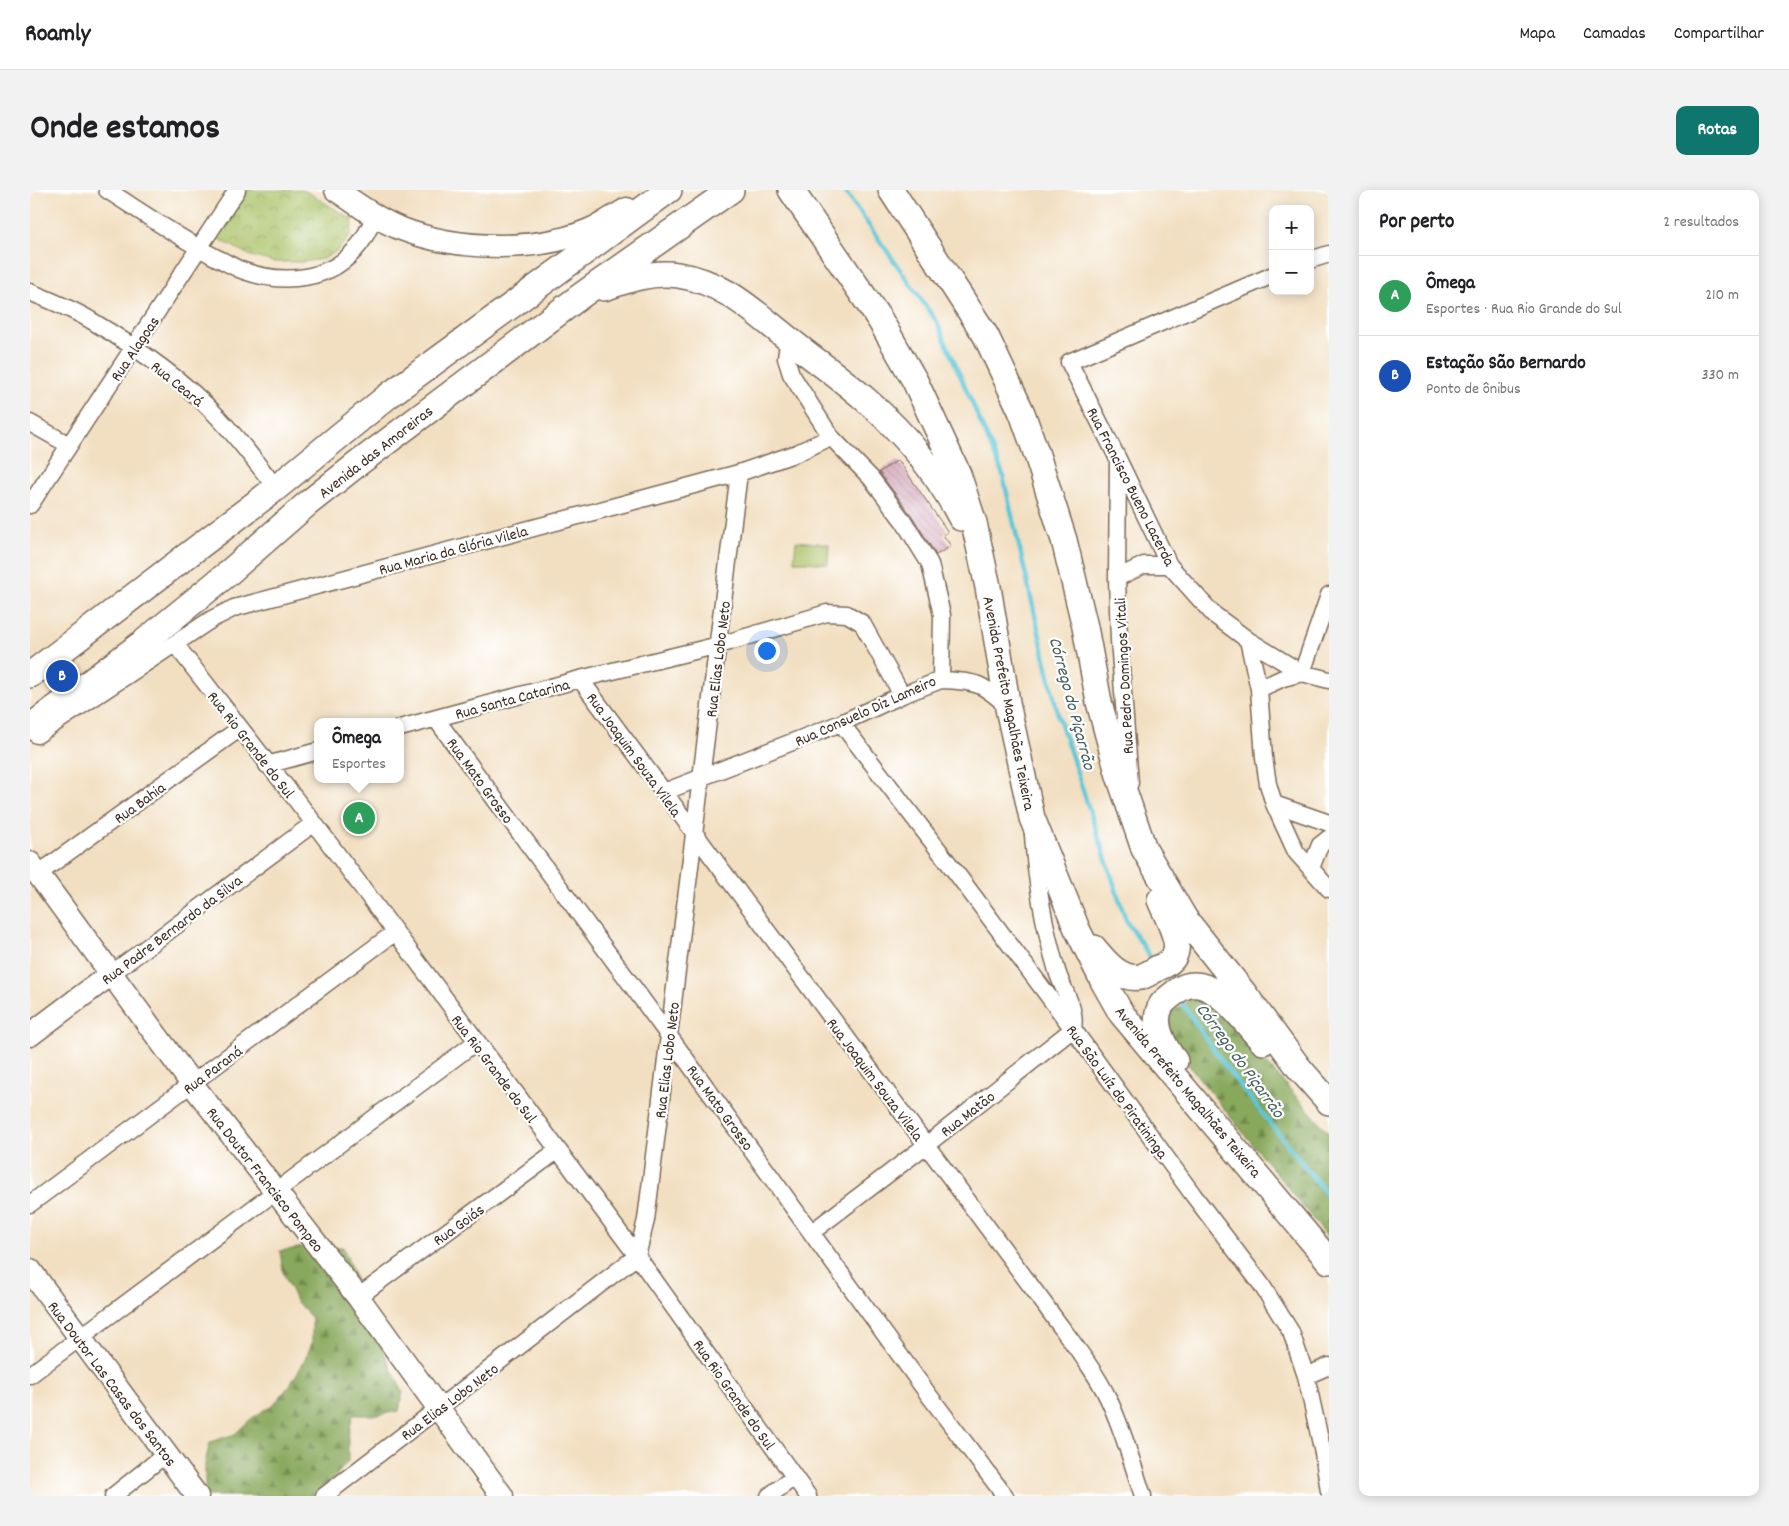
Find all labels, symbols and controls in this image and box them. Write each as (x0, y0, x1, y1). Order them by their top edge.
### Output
text: Roamly (25, 18, 91, 52)
text: Mapa (1519, 22, 1555, 47)
text: Camadas (1583, 22, 1646, 47)
text: Compartilhar (1674, 22, 1764, 47)
text: Onde estamos (30, 105, 220, 155)
button: Rotas (1676, 106, 1759, 155)
map controls (1269, 205, 1314, 295)
button: + (1269, 205, 1314, 250)
text: Por perto (1379, 208, 1454, 238)
text: 2 resultados (1663, 211, 1739, 234)
button: − (1269, 250, 1314, 295)
text: Ômega (1426, 271, 1475, 298)
text: A (1391, 284, 1399, 307)
text: 210 m (1705, 284, 1739, 307)
text: Esportes · Rua Rio Grande do Sul (1426, 298, 1622, 321)
street label: Rua Alagoas (106, 312, 167, 387)
text: Estação São Bernardo (1426, 351, 1586, 378)
street label: Rua Ceará (145, 356, 208, 413)
text: B (1391, 364, 1399, 387)
text: 330 m (1701, 364, 1739, 387)
text: Ponto de ônibus (1426, 378, 1521, 401)
street label: Avenida das Amoreiras (314, 401, 439, 505)
street label: Rua Francisco Bueno Lacerda (1080, 404, 1180, 571)
street label: Rua Maria da Glória Vilela (377, 520, 531, 582)
street label: Avenida Prefeito Magalhães Teixeira (975, 594, 1040, 813)
street label: Rua Pedro Domingos Vitali (1110, 597, 1141, 755)
street label: Rua Elias Lobo Neto (701, 600, 738, 719)
water label: Córrego do Piçarrão (1041, 635, 1101, 774)
your location (754, 638, 780, 664)
pin: B (46, 657, 78, 695)
street label: Rua Consuelo Diz Lameiro (792, 671, 940, 754)
street label: Rua Santa Catarina (453, 674, 573, 727)
street label: Rua Rio Grande do Sul (201, 687, 299, 804)
street label: Rua Joaquim Souza Vilela (580, 688, 686, 823)
popup (314, 718, 404, 783)
text: Ômega (332, 726, 381, 753)
street label: Rua Mato Grosso (440, 734, 518, 829)
text: Esportes (332, 753, 386, 776)
street label: Rua Bahia (110, 777, 171, 831)
pin: A (343, 799, 375, 837)
street label: Rua Padre Bernardo da Silva (97, 870, 248, 992)
water label: Córrego do Piçarrão (1189, 999, 1290, 1125)
street label: Rua Elias Lobo Neto (650, 1001, 687, 1120)
street label: Avenida Prefeito Magalhães Teixeira (1108, 1002, 1266, 1184)
street label: Rua Rio Grande do Sul (445, 1010, 542, 1129)
street label: Rua Joaquim Souza Vilela (820, 1014, 928, 1147)
street label: Rua São Luíz do Piratininga (1059, 1021, 1173, 1165)
street label: Rua Paraná (179, 1041, 248, 1101)
street label: Rua Mato Grosso (680, 1061, 758, 1156)
street label: Rua Matão (936, 1086, 1001, 1144)
street label: Rua Doutor Francisco Pompeo (200, 1103, 328, 1258)
street label: Rua Goiás (429, 1199, 490, 1253)
street label: Rua Doutor Las Casas dos Santos (41, 1297, 181, 1472)
street label: Rua Rio Grande do Sul (686, 1335, 780, 1456)
street label: Rua Elias Lobo Neto (397, 1359, 504, 1447)

